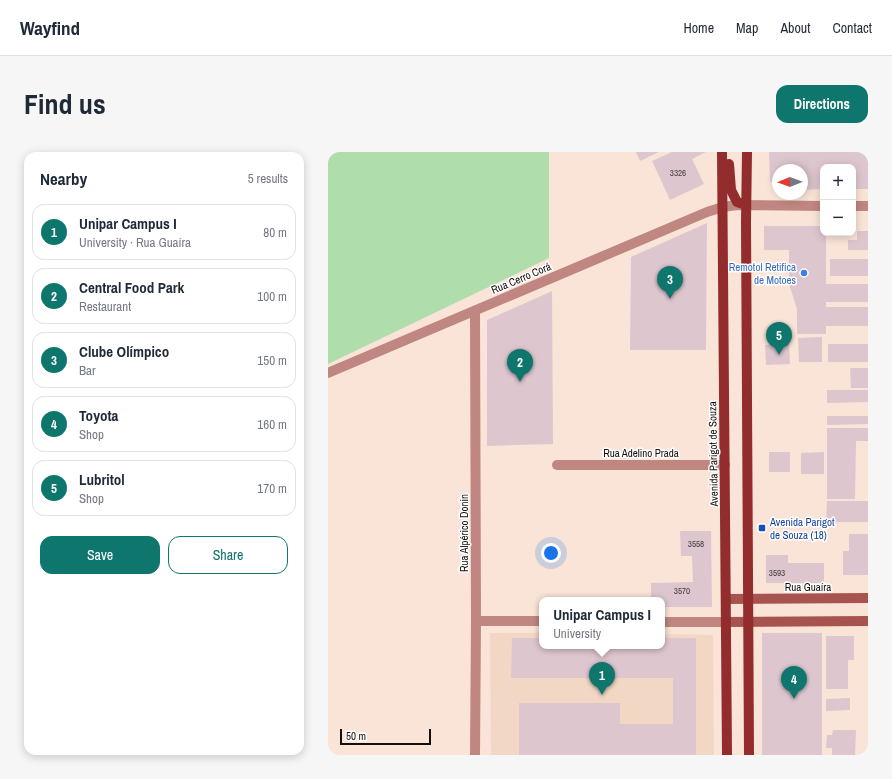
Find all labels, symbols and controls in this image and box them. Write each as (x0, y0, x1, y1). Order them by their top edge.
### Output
text: Wayfind (20, 15, 80, 41)
text: Home (683, 19, 714, 37)
text: Map (736, 19, 758, 37)
text: About (780, 19, 810, 37)
text: Contact (832, 19, 872, 37)
text: Find us (24, 85, 106, 123)
button: Directions (776, 85, 868, 123)
north arrow (772, 164, 808, 200)
map controls (820, 164, 856, 236)
button: + (820, 164, 856, 200)
text: Nearby (40, 167, 87, 190)
house number: 3326 (670, 167, 686, 179)
text: 5 results (248, 170, 288, 187)
button: − (820, 200, 856, 236)
text: Unipar Campus I (79, 213, 177, 234)
text: 1 (51, 224, 57, 241)
text: 80 m (263, 224, 287, 241)
text: University · Rua Guaíra (79, 234, 191, 251)
street label: Rua Cerro Corá (489, 259, 553, 297)
place label: Remotol Retifica de Motoes (729, 260, 796, 287)
pin: 3 (657, 266, 683, 299)
marker: Remotol Retifica de Motoes (799, 268, 809, 278)
text: Central Food Park (79, 277, 184, 298)
text: 2 (51, 288, 57, 305)
text: 100 m (257, 288, 287, 305)
text: Restaurant (79, 298, 131, 315)
pin: 5 (766, 322, 792, 355)
text: Clube Olímpico (79, 341, 169, 362)
pin: 2 (507, 349, 533, 382)
text: 3 (51, 352, 57, 369)
text: 150 m (257, 352, 287, 369)
text: Bar (79, 362, 96, 379)
street label: Avenida Parigot de Souza (705, 401, 721, 508)
text: Toyota (79, 405, 118, 426)
text: 4 (51, 416, 57, 433)
text: 160 m (257, 416, 287, 433)
text: Shop (79, 426, 104, 443)
street label: Rua Adelino Prada (603, 446, 679, 460)
text: Lubritol (79, 469, 125, 490)
text: 5 (51, 480, 57, 497)
text: 170 m (257, 480, 287, 497)
text: Shop (79, 490, 104, 507)
street label: Rua Alpérico Donin (457, 494, 471, 572)
place label: Avenida Parigot de Souza (18) (769, 515, 835, 542)
marker: Avenida Parigot de Souza (18) (757, 523, 767, 533)
button: Save (40, 536, 160, 574)
button: Share (168, 536, 288, 574)
house number: 3558 (688, 538, 704, 550)
your location (541, 543, 561, 563)
house number: 3593 (769, 567, 785, 579)
street label: Rua Guaíra (785, 580, 831, 594)
house number: 3570 (674, 585, 690, 597)
popup (539, 597, 665, 649)
text: Unipar Campus I (553, 604, 651, 625)
text: University (553, 625, 601, 642)
pin: 1 (589, 662, 615, 695)
pin: 4 (781, 666, 807, 699)
scale bar (340, 727, 431, 746)
text: 50 m (346, 729, 366, 743)

